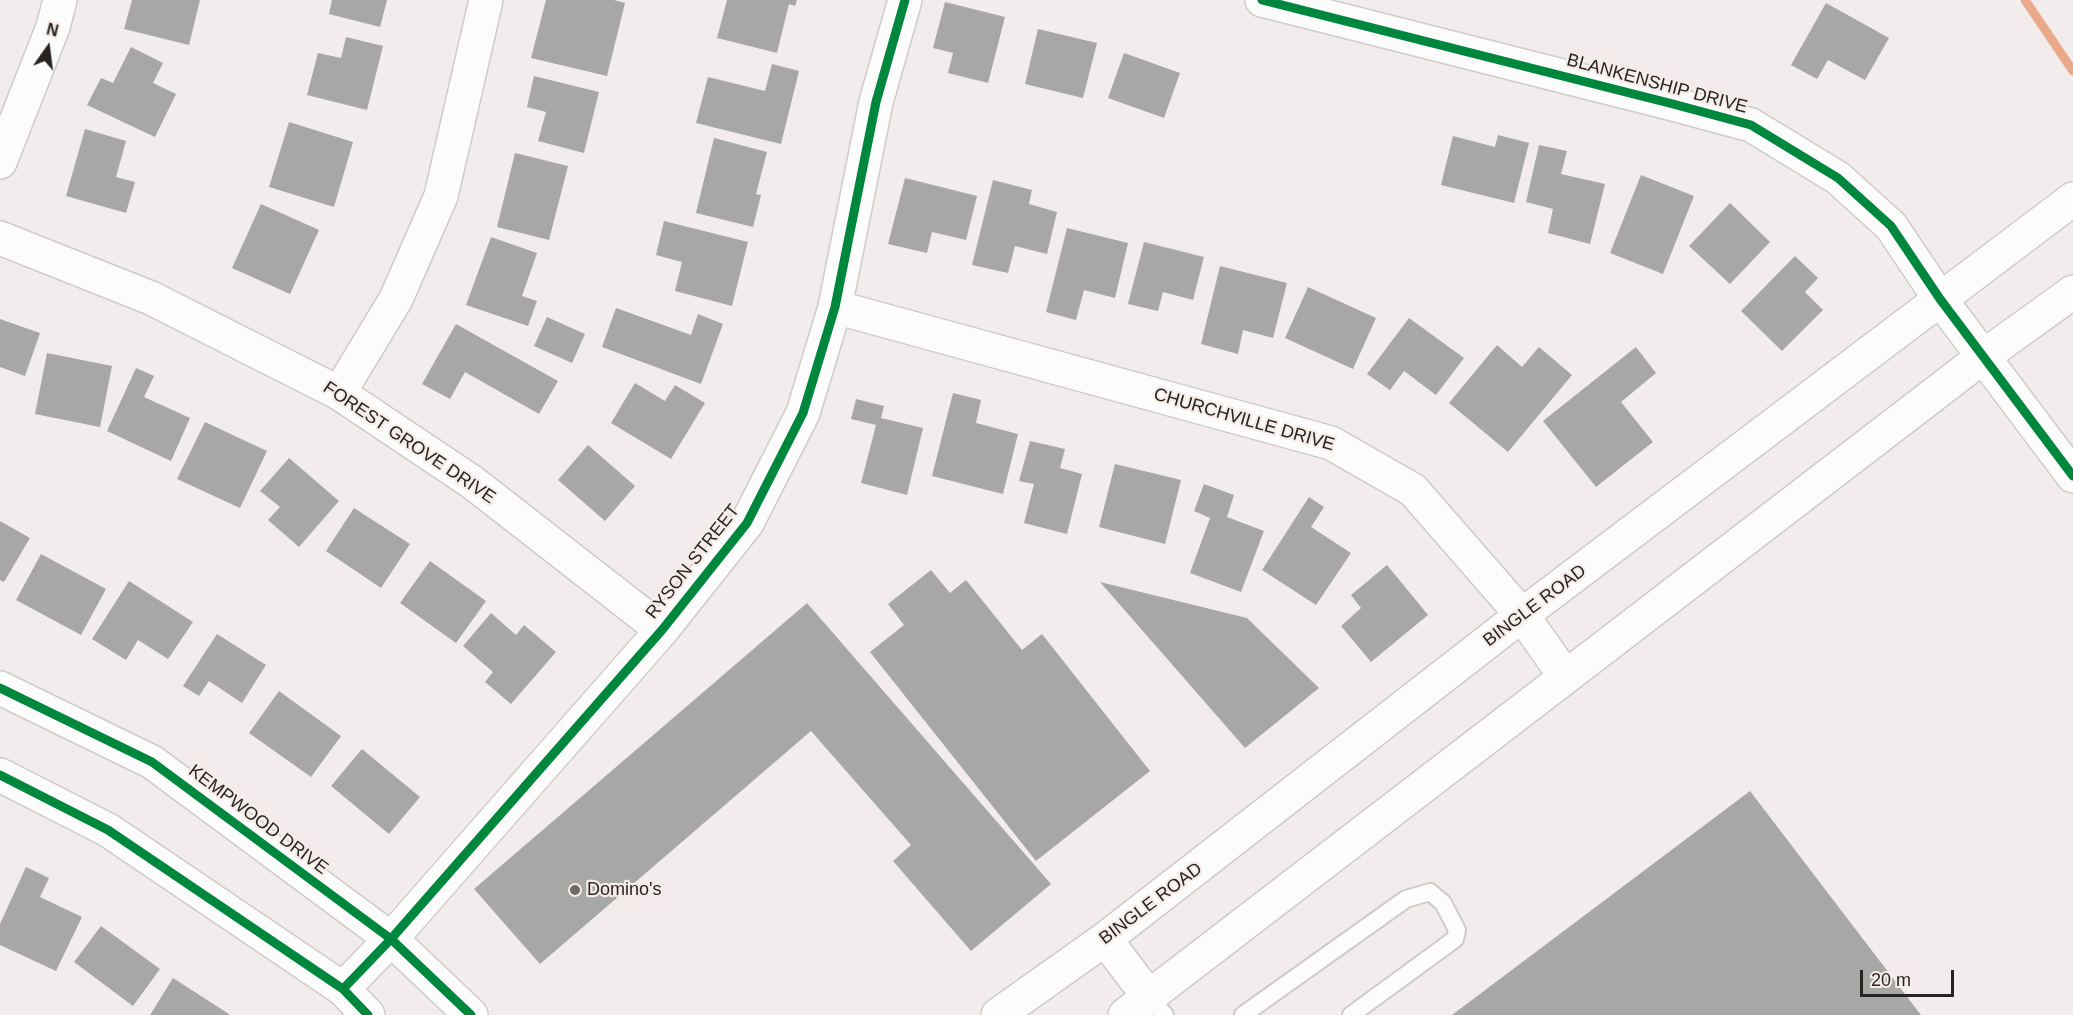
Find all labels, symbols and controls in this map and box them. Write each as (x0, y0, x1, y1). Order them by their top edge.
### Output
north arrow (18, 18, 78, 78)
text: N (45, 20, 60, 40)
street label: BLANKENSHIP DRIVE (1564, 49, 1750, 119)
street label: FOREST GROVE DRIVE (319, 377, 499, 509)
street label: CHURCHVILLE DRIVE (1151, 384, 1337, 456)
street label: RYSON STREET (641, 500, 745, 624)
street label: BINGLE ROAD (1479, 560, 1591, 652)
street label: KEMPWOOD DRIVE (184, 761, 332, 879)
street label: BINGLE ROAD (1095, 858, 1207, 950)
place label: Domino's (587, 879, 661, 901)
marker: Domino's (568, 883, 582, 897)
scale bar (1863, 958, 1958, 996)
text: 20 m (1871, 970, 1911, 990)

